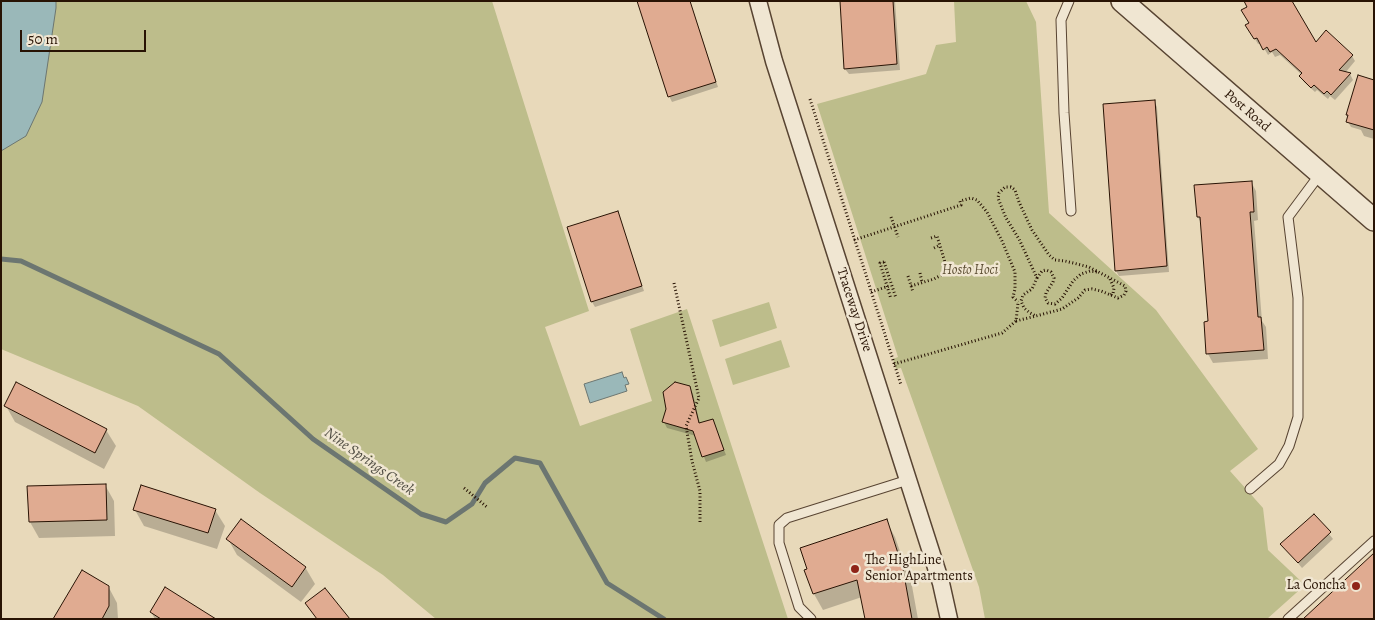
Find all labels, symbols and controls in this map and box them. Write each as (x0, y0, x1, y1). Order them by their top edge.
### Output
scale bar (22, 20, 149, 52)
text: 50 m (28, 29, 58, 49)
street label: Post Road (1220, 86, 1274, 136)
park label: Hosto Hoci (942, 263, 998, 279)
street label: Traceway Drive (833, 266, 875, 354)
water label: Nine Springs Creek (320, 424, 418, 500)
place label: The HighLine Senior Apartments (865, 553, 973, 586)
marker: The HighLine Senior Apartments (849, 563, 861, 575)
place label: La Concha (1287, 578, 1346, 594)
marker: La Concha (1350, 580, 1362, 592)

